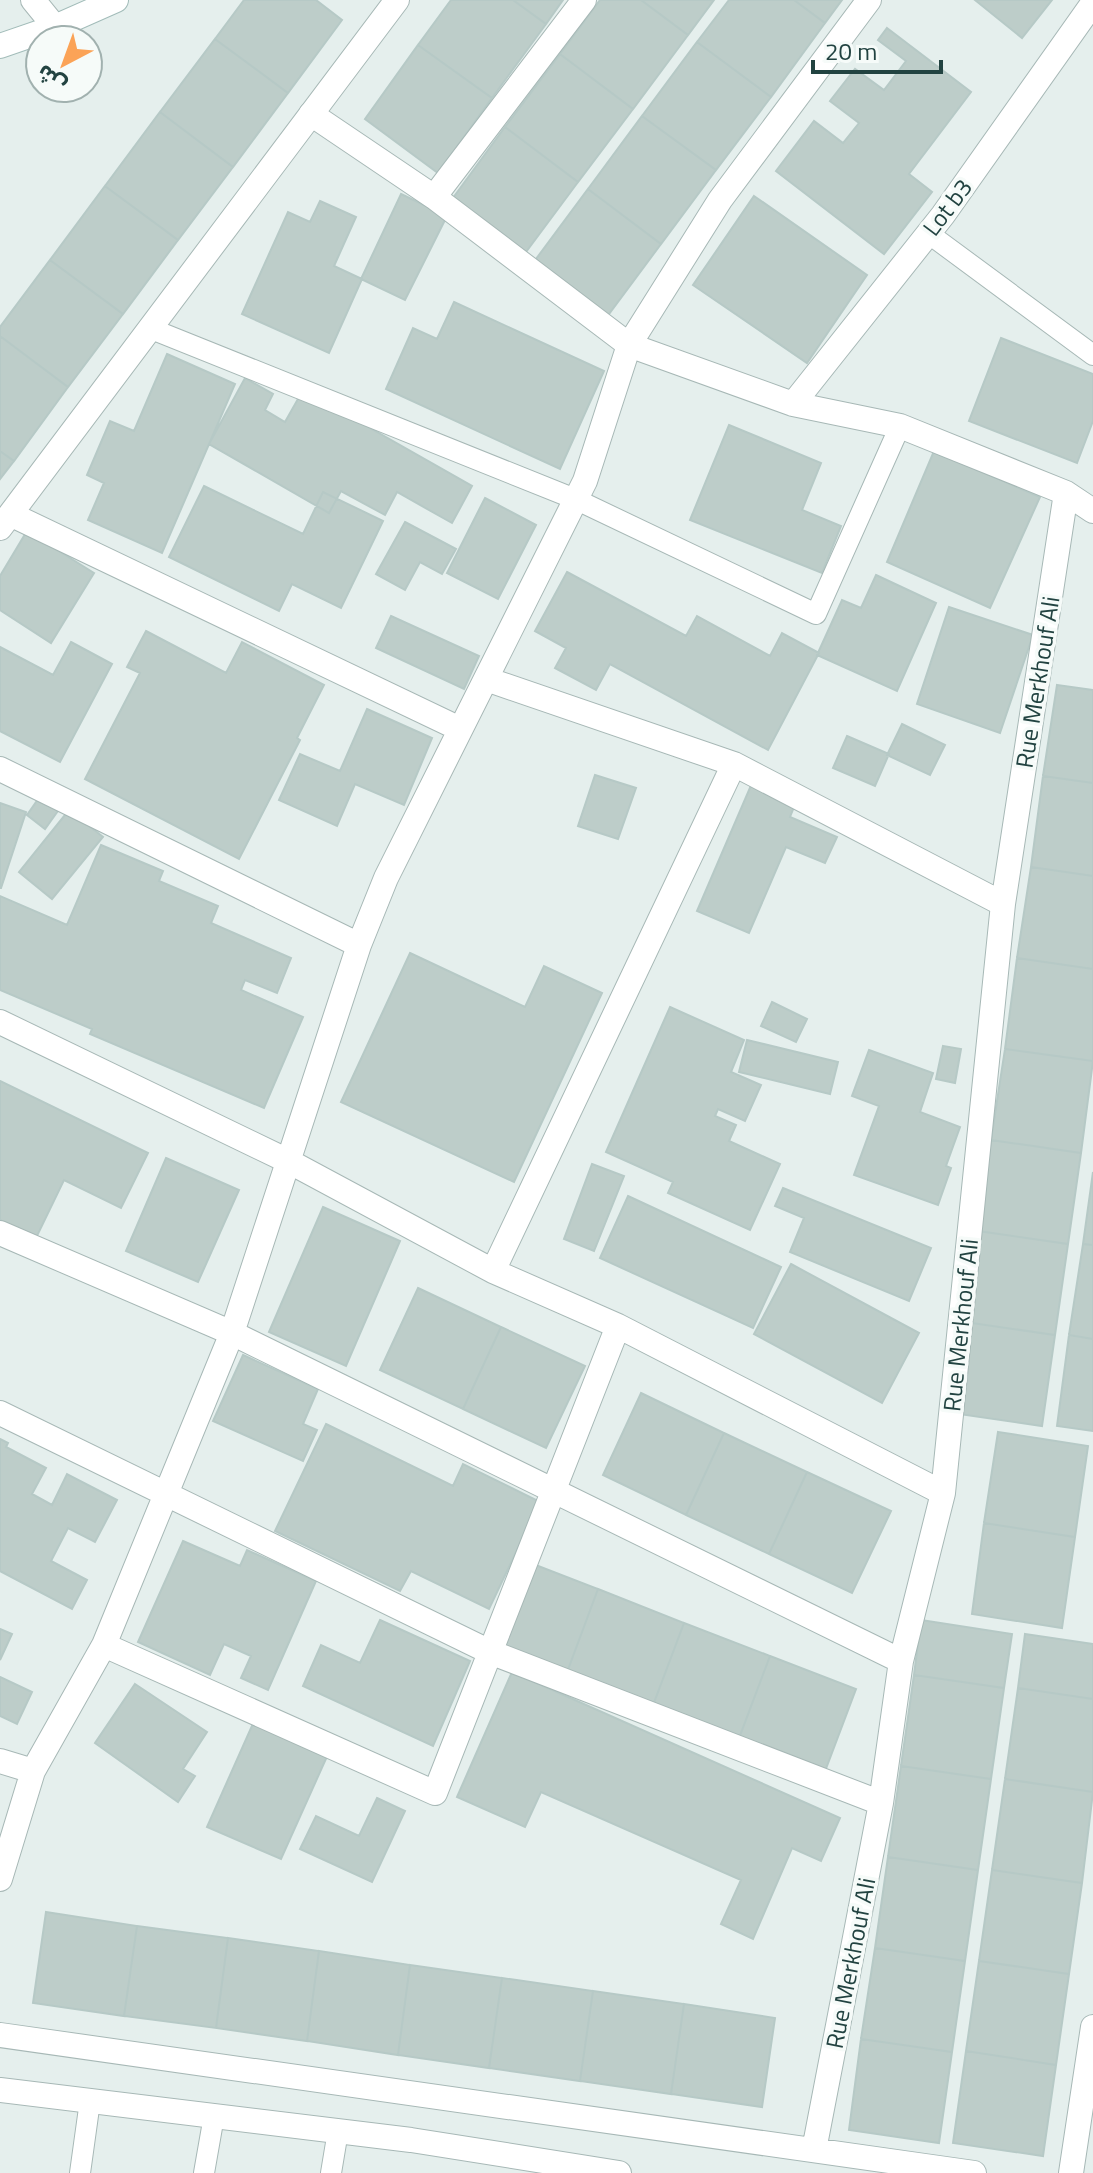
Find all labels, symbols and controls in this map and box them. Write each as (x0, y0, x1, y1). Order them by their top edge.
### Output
north arrow (24, 24, 104, 104)
scale bar (813, 24, 941, 74)
text: 20 m (825, 33, 877, 69)
text: ش (28, 56, 73, 102)
street label: Lot b3 (913, 171, 981, 243)
street label: Rue Merkhouf Ali (1006, 594, 1068, 770)
street label: Rue Merkhouf Ali (933, 1237, 987, 1413)
street label: Rue Merkhouf Ali (816, 1874, 884, 2052)

